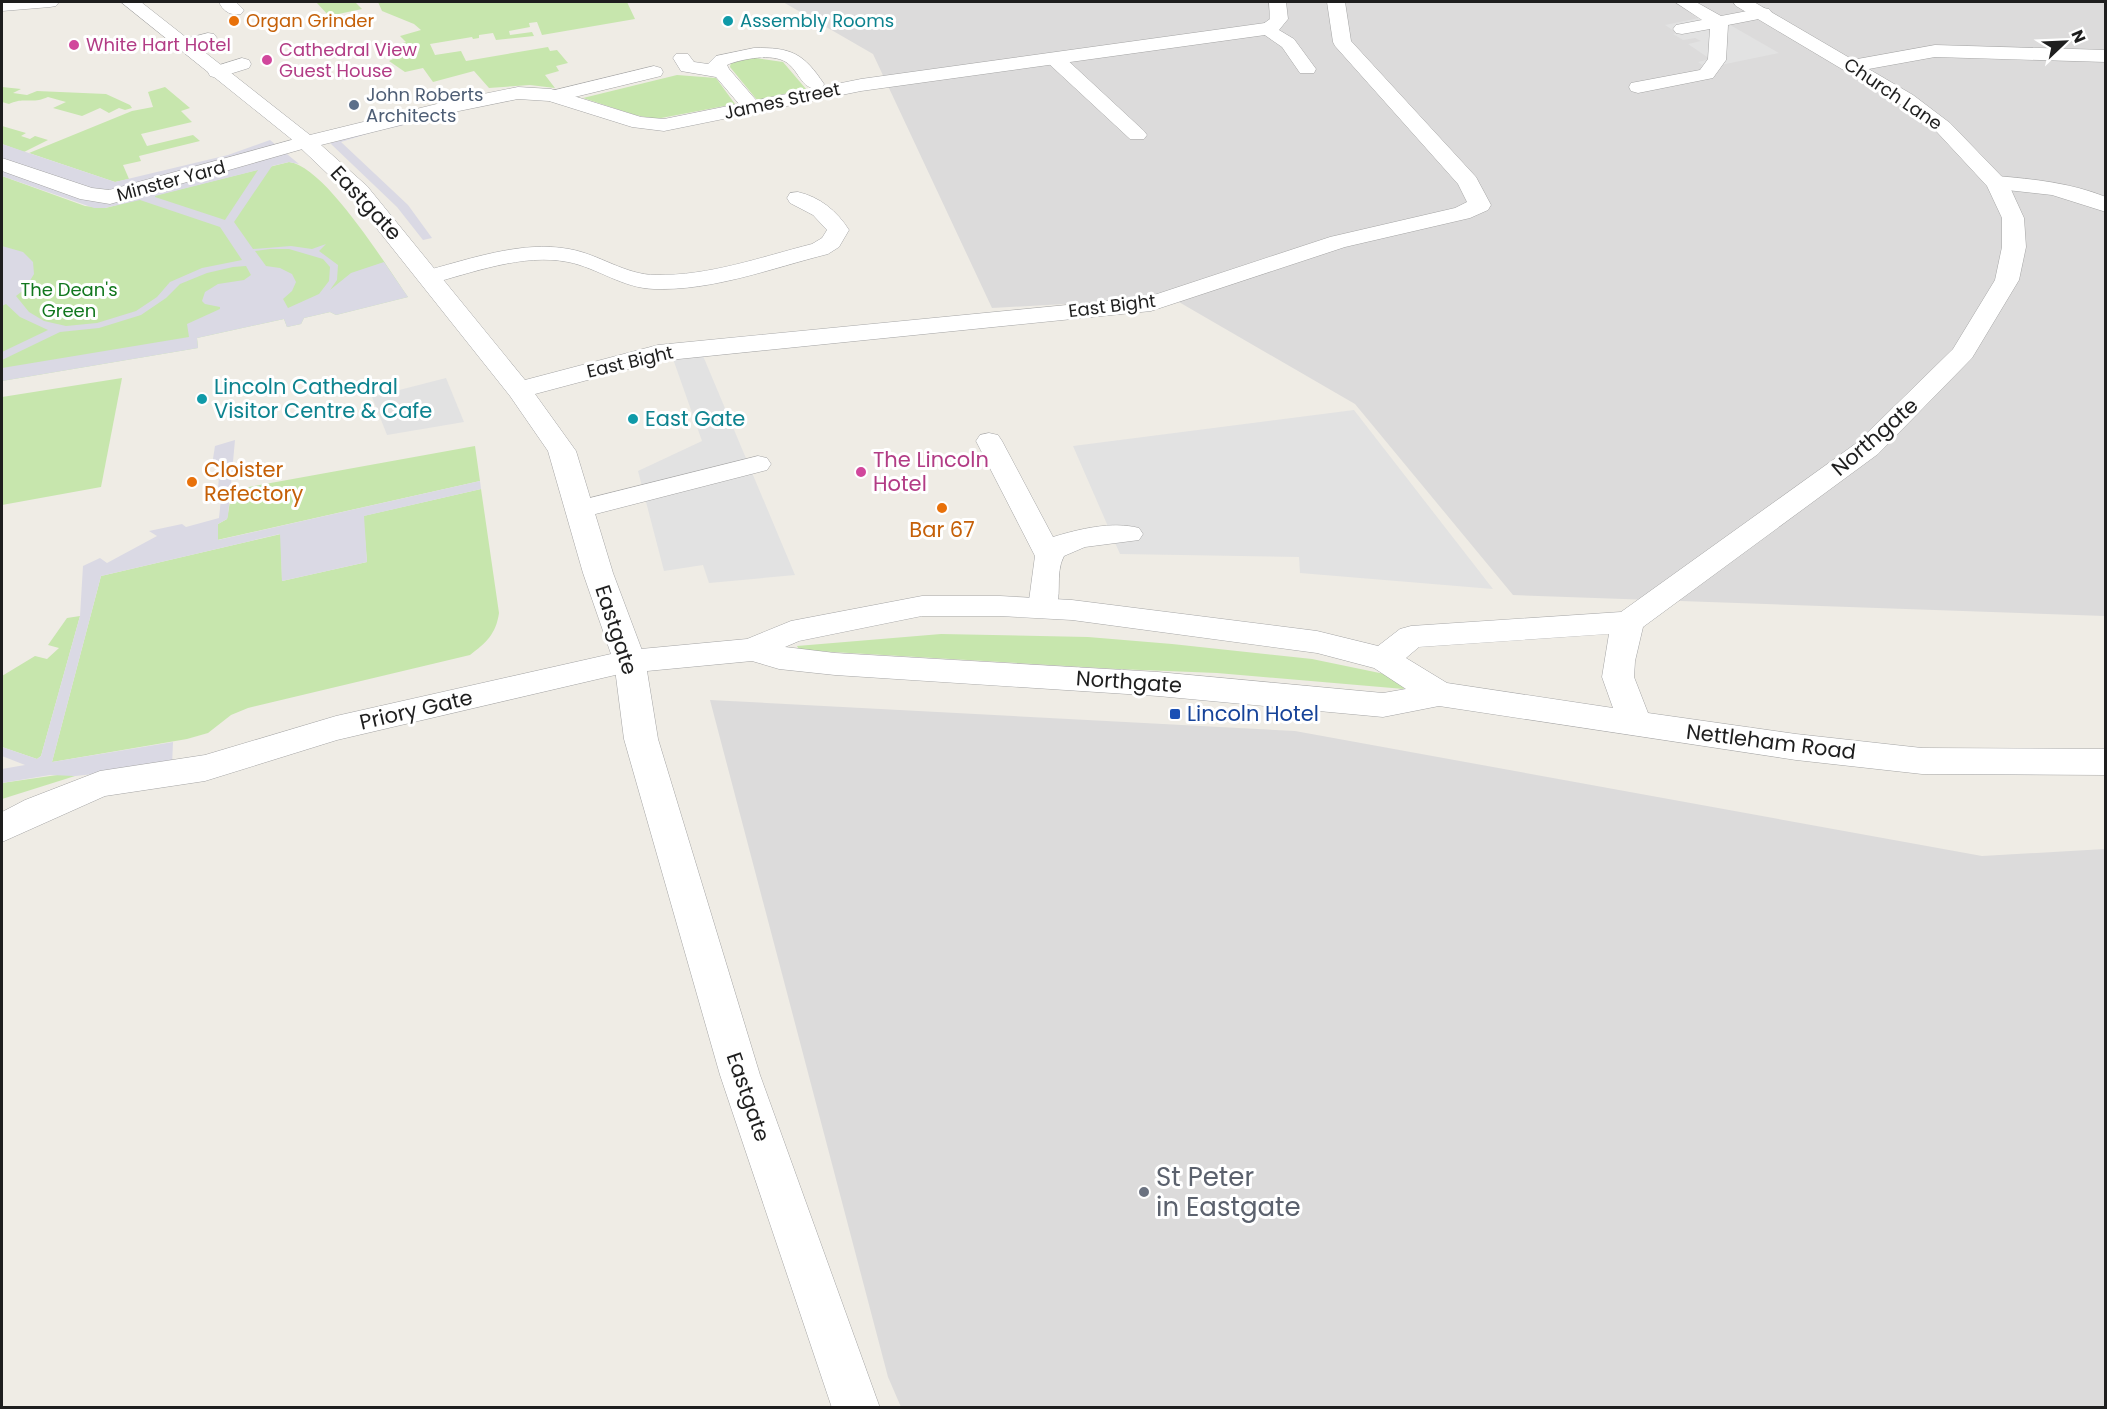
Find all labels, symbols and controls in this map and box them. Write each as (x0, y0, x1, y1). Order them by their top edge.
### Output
place label: Organ Grinder (246, 8, 375, 33)
place label: Assembly Rooms (740, 8, 894, 33)
north arrow (2035, 12, 2095, 72)
marker: Organ Grinder (227, 14, 241, 28)
marker: Assembly Rooms (721, 14, 735, 28)
text: N (2065, 26, 2091, 46)
place label: White Hart Hotel (86, 32, 231, 57)
place label: Cathedral View Guest House (279, 37, 417, 83)
marker: White Hart Hotel (67, 38, 81, 52)
street label: Church Lane (1839, 51, 1947, 136)
marker: Cathedral View Guest House (260, 53, 274, 67)
street label: James Street (721, 76, 842, 125)
place label: John Roberts Architects (366, 82, 483, 128)
marker: John Roberts Architects (347, 98, 361, 112)
street label: Minster Yard (114, 154, 228, 207)
street label: Eastgate (324, 159, 409, 246)
park label: The Dean's Green (20, 277, 118, 323)
street label: East Bight (1067, 288, 1157, 323)
street label: East Bight (584, 339, 676, 384)
place label: Lincoln Cathedral Visitor Centre & Cafe (214, 372, 432, 425)
street label: Northgate (1825, 391, 1924, 482)
marker: Lincoln Cathedral Visitor Centre & Cafe (195, 392, 209, 406)
place label: East Gate (645, 404, 745, 433)
marker: East Gate (626, 412, 640, 426)
place label: The Lincoln Hotel (873, 445, 989, 498)
place label: Cloister Refectory (204, 455, 303, 508)
marker: The Lincoln Hotel (854, 465, 868, 479)
marker: Cloister Refectory (185, 475, 199, 489)
marker: Bar 67 (935, 501, 949, 515)
place label: Bar 67 (909, 515, 975, 544)
street label: Eastgate (588, 581, 645, 678)
street label: Northgate (1075, 663, 1183, 700)
street label: Priory Gate (357, 682, 475, 737)
place label: Lincoln Hotel (1187, 699, 1319, 728)
marker: Lincoln Hotel (1168, 707, 1182, 721)
street label: Nettleham Road (1685, 717, 1858, 766)
street label: Eastgate (720, 1048, 777, 1145)
place label: St Peter in Eastgate (1156, 1159, 1301, 1225)
marker: St Peter in Eastgate (1137, 1185, 1151, 1199)

